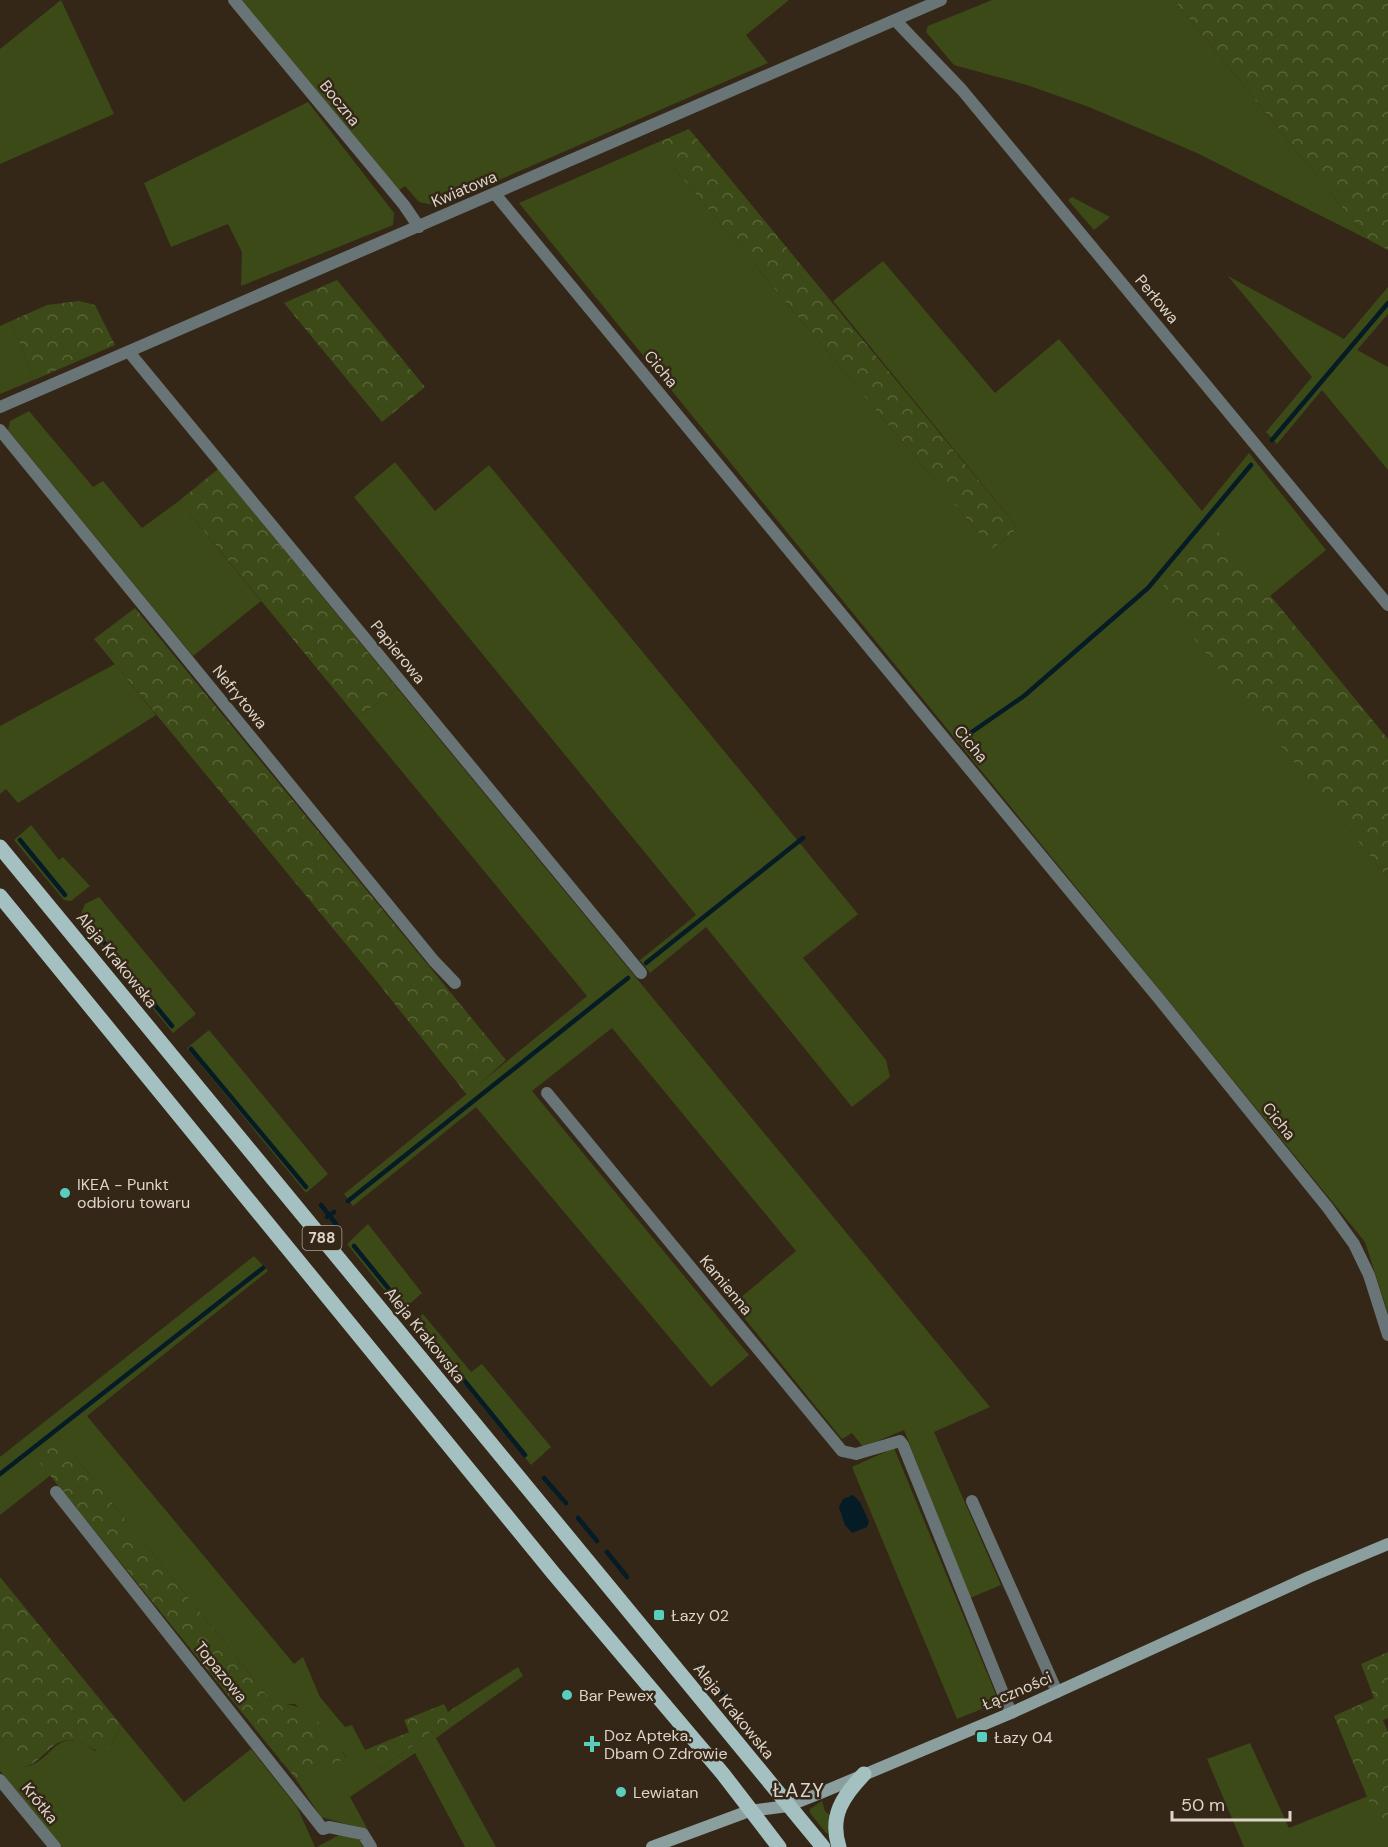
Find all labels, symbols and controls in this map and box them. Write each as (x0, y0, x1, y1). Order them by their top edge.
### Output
street label: Boczna (315, 76, 365, 130)
street label: Kwiatowa (428, 166, 500, 212)
street label: Perłowa (1130, 270, 1184, 328)
street label: Cicha (639, 346, 683, 392)
street label: Papierowa (366, 616, 430, 688)
street label: Nefrytowa (208, 661, 272, 733)
street label: Cicha (949, 721, 993, 767)
street label: Aleja Krakowska (72, 908, 162, 1012)
street label: Cicha (1258, 1098, 1300, 1144)
place label: IKEA - Punkt odbioru towaru (77, 1174, 190, 1213)
marker: IKEA - Punkt odbioru towaru (58, 1186, 72, 1200)
road number: 788 (302, 1226, 342, 1250)
street label: Kamienna (695, 1251, 757, 1319)
street label: Aleja Krakowska (380, 1283, 470, 1387)
place label: Łazy 02 (671, 1605, 729, 1626)
marker: Łazy 02 (652, 1608, 666, 1622)
street label: Topazowa (190, 1637, 252, 1707)
street label: Aleja Krakowska (689, 1659, 779, 1763)
street label: Łączności (979, 1667, 1055, 1715)
place label: Bar Pewex (579, 1685, 654, 1706)
marker: Bar Pewex (560, 1688, 574, 1702)
place label: Doz Apteka. Dbam O Zdrowie (604, 1725, 728, 1764)
place label: Łazy 04 (994, 1727, 1053, 1748)
marker: Łazy 04 (975, 1730, 989, 1744)
marker: Doz Apteka. Dbam O Zdrowie (585, 1737, 599, 1751)
district label: ŁAZY (773, 1777, 825, 1803)
street label: Krótka (17, 1778, 63, 1828)
place label: Lewiatan (633, 1782, 699, 1803)
scale bar (1172, 1784, 1290, 1822)
marker: Lewiatan (614, 1785, 628, 1799)
text: 50 m (1181, 1793, 1225, 1817)

